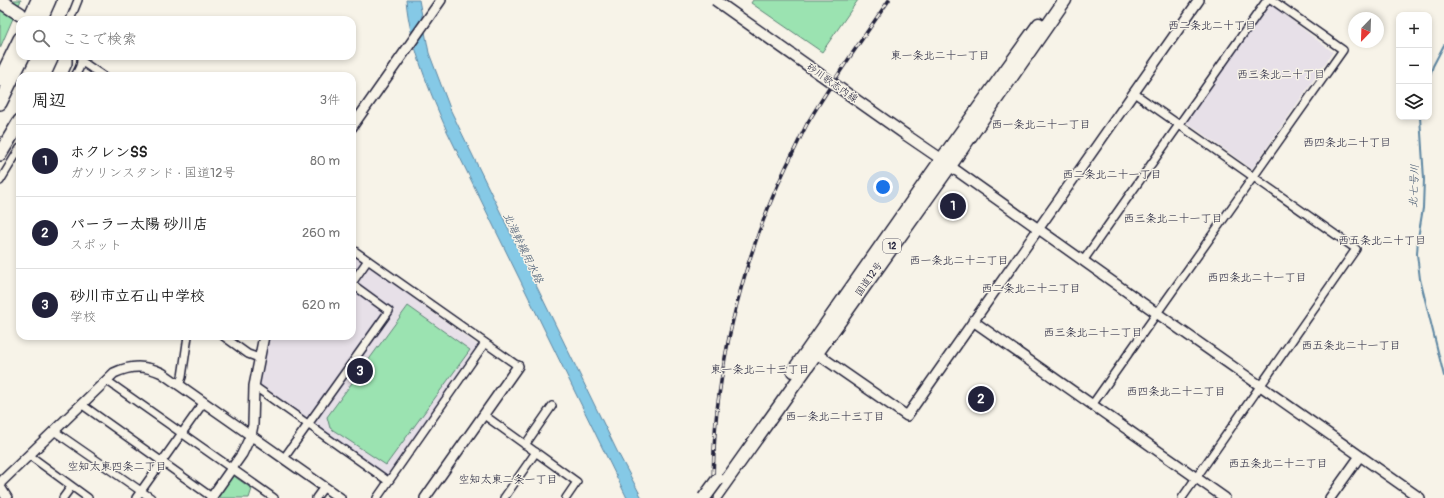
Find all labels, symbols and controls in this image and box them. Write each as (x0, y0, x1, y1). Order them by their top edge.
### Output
north arrow (1348, 12, 1384, 48)
map controls (1396, 12, 1432, 120)
button: + (1396, 12, 1432, 48)
search box (16, 16, 356, 60)
district label: 西二条北二十丁目 (1168, 19, 1256, 32)
icon: search (30, 27, 52, 49)
text: ここで検索 (62, 30, 137, 49)
button: − (1396, 48, 1432, 84)
district label: 東一条北二十一丁目 (891, 49, 990, 62)
street label: 砂川歌志内線 (804, 61, 860, 105)
district label: 西三条北二十丁目 (1237, 68, 1325, 81)
button: layers (1396, 84, 1432, 120)
text: 周辺 (32, 90, 66, 111)
text: 3件 (320, 92, 340, 108)
district label: 西一条北二十一丁目 (992, 118, 1091, 131)
district label: 西四条北二十丁目 (1303, 136, 1391, 149)
text: ホクレンSS (70, 143, 148, 162)
text: 1 (42, 153, 48, 169)
text: 80 m (310, 153, 340, 169)
water label: 北七号川 (1407, 164, 1421, 208)
text: ガソリンスタンド · 国道12号 (70, 165, 235, 181)
district label: 西二条北二十一丁目 (1063, 168, 1162, 181)
your location (873, 177, 893, 197)
pin: 1 (940, 191, 966, 221)
water label: 北海幹線用水路 (500, 211, 546, 286)
district label: 西三条北二十一丁目 (1124, 212, 1223, 225)
text: パーラー太陽 砂川店 (70, 215, 208, 234)
text: 2 (41, 225, 49, 241)
text: 260 m (302, 225, 340, 241)
district label: 西五条北二十丁目 (1338, 234, 1426, 247)
text: スポット (70, 237, 122, 253)
road number: 12 (883, 239, 901, 253)
district label: 西一条北二十二丁目 (910, 254, 1009, 267)
street label: 国道12号 (853, 259, 885, 299)
district label: 西四条北二十一丁目 (1208, 271, 1307, 284)
district label: 西二条北二十二丁目 (982, 282, 1081, 295)
text: 砂川市立石山中学校 (70, 287, 205, 306)
text: 3 (41, 297, 49, 313)
text: 620 m (302, 297, 340, 313)
text: 学校 (70, 309, 96, 325)
district label: 西三条北二十二丁目 (1044, 326, 1143, 339)
district label: 西五条北二十一丁目 (1302, 339, 1401, 352)
pin: 3 (347, 356, 373, 386)
district label: 東一条北二十三丁目 (711, 363, 810, 376)
pin: 2 (968, 384, 994, 414)
district label: 西四条北二十二丁目 (1127, 385, 1226, 398)
district label: 西一条北二十三丁目 (786, 410, 885, 423)
district label: 西五条北二十二丁目 (1229, 457, 1328, 470)
district label: 空知太東四条二丁目 (68, 460, 167, 473)
district label: 空知太東二条一丁目 (459, 473, 558, 486)

